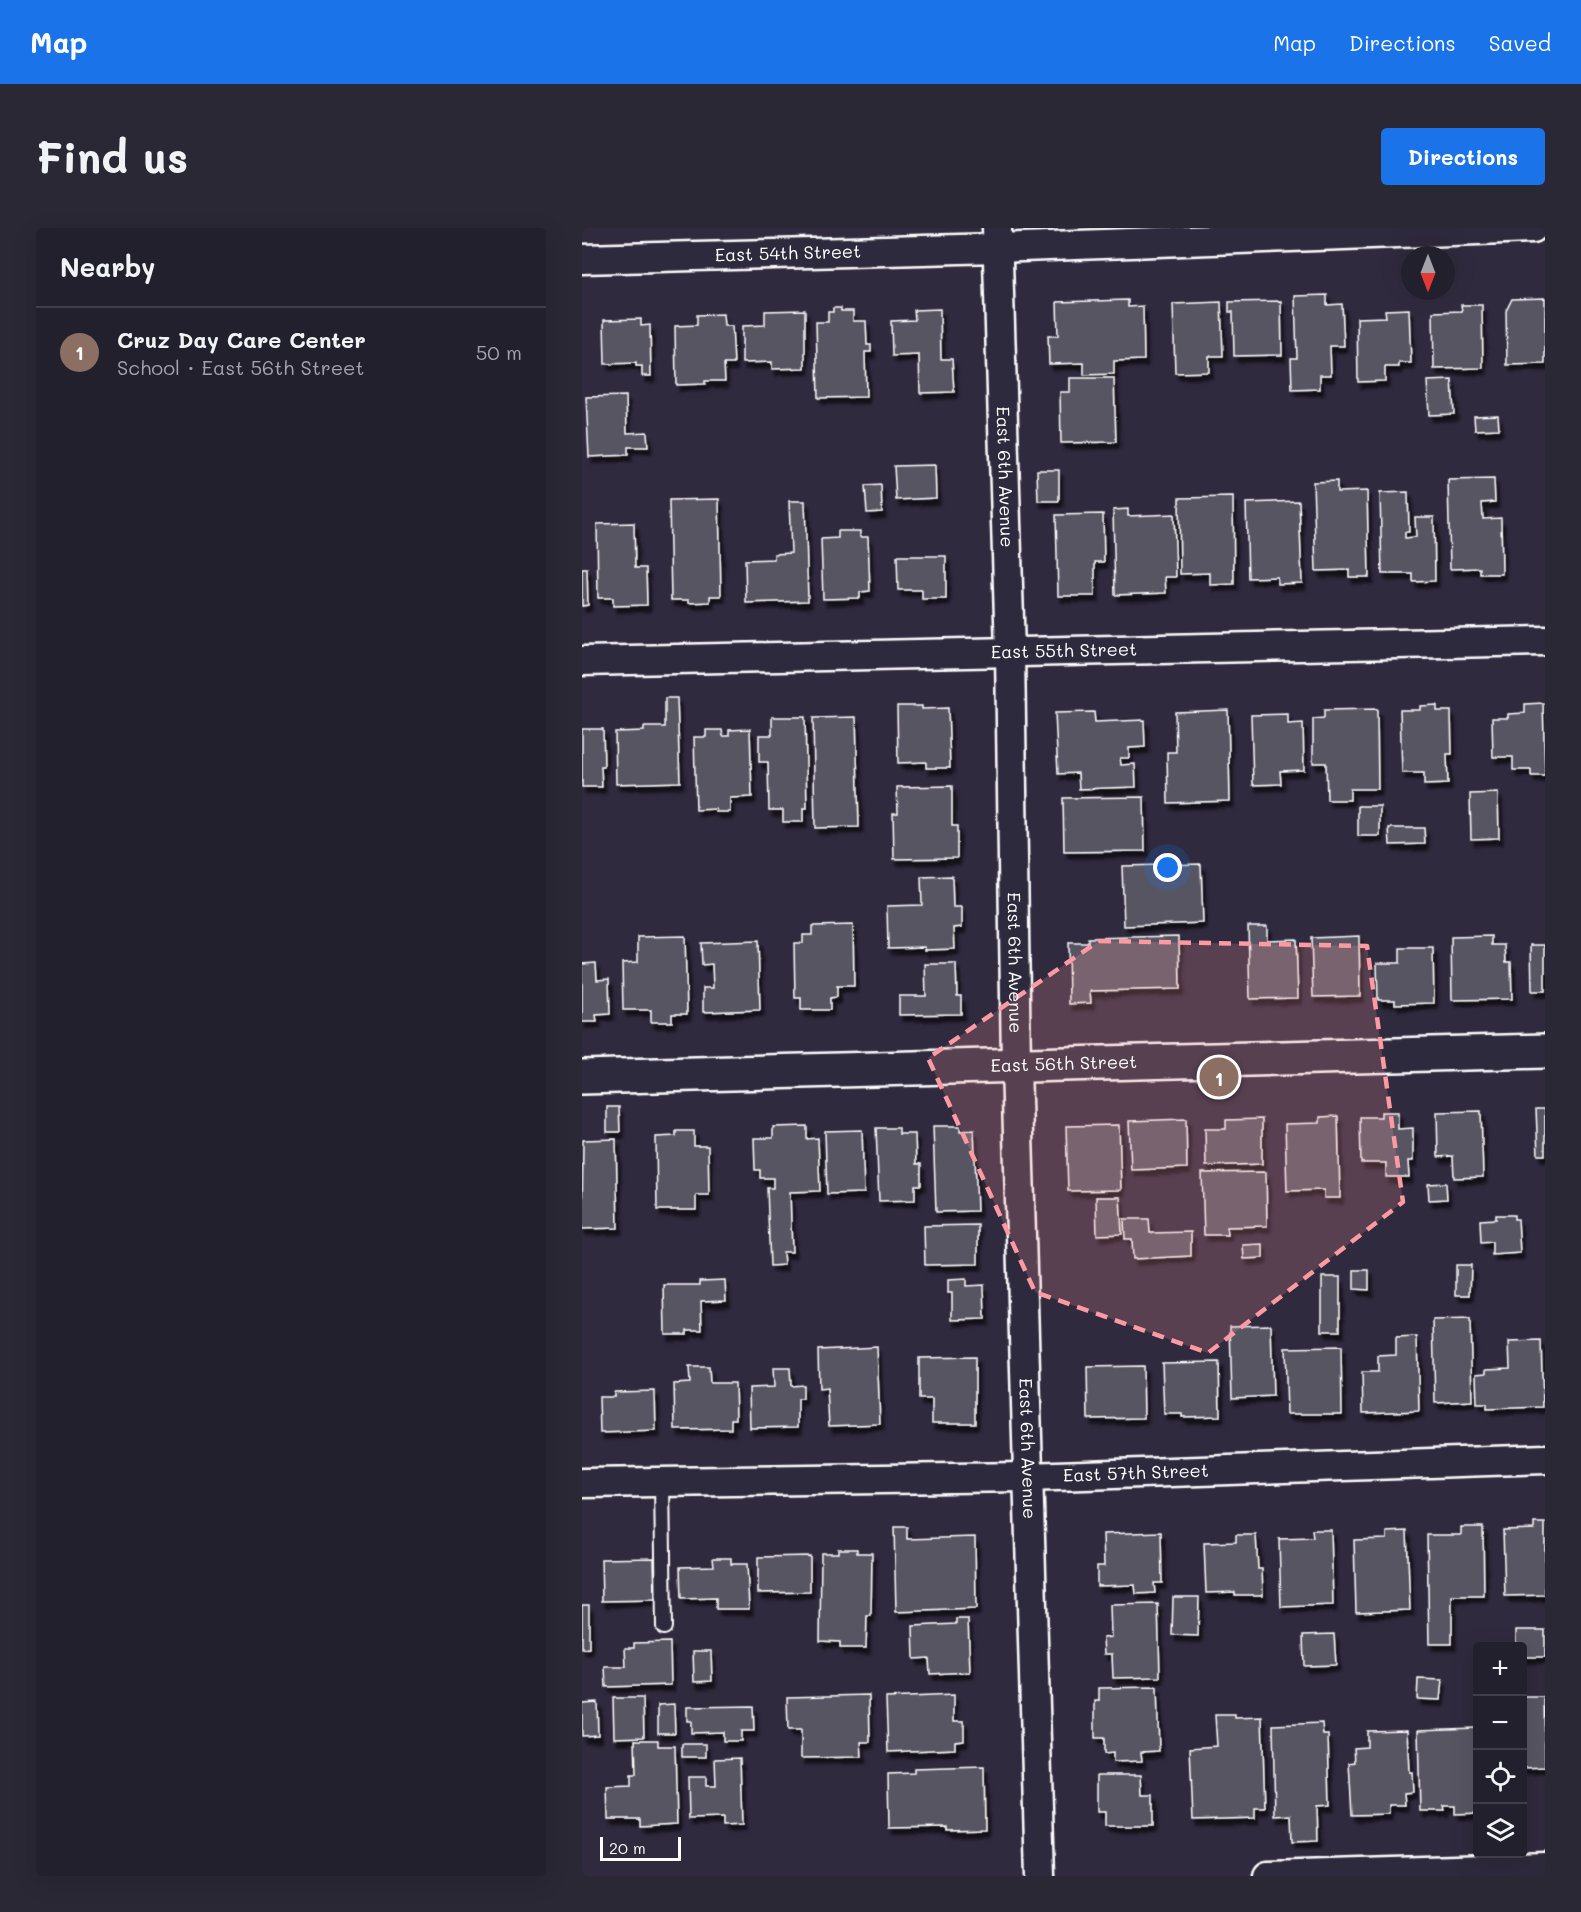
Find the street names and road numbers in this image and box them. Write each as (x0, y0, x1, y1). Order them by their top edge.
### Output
street label: East 54th Street (714, 239, 861, 266)
street label: East 6th Avenue (991, 406, 1020, 548)
street label: East 55th Street (991, 636, 1137, 664)
street label: East 6th Avenue (1002, 892, 1029, 1033)
street label: East 56th Street (990, 1049, 1137, 1077)
street label: East 6th Avenue (1014, 1378, 1042, 1519)
street label: East 57th Street (1063, 1458, 1209, 1487)

